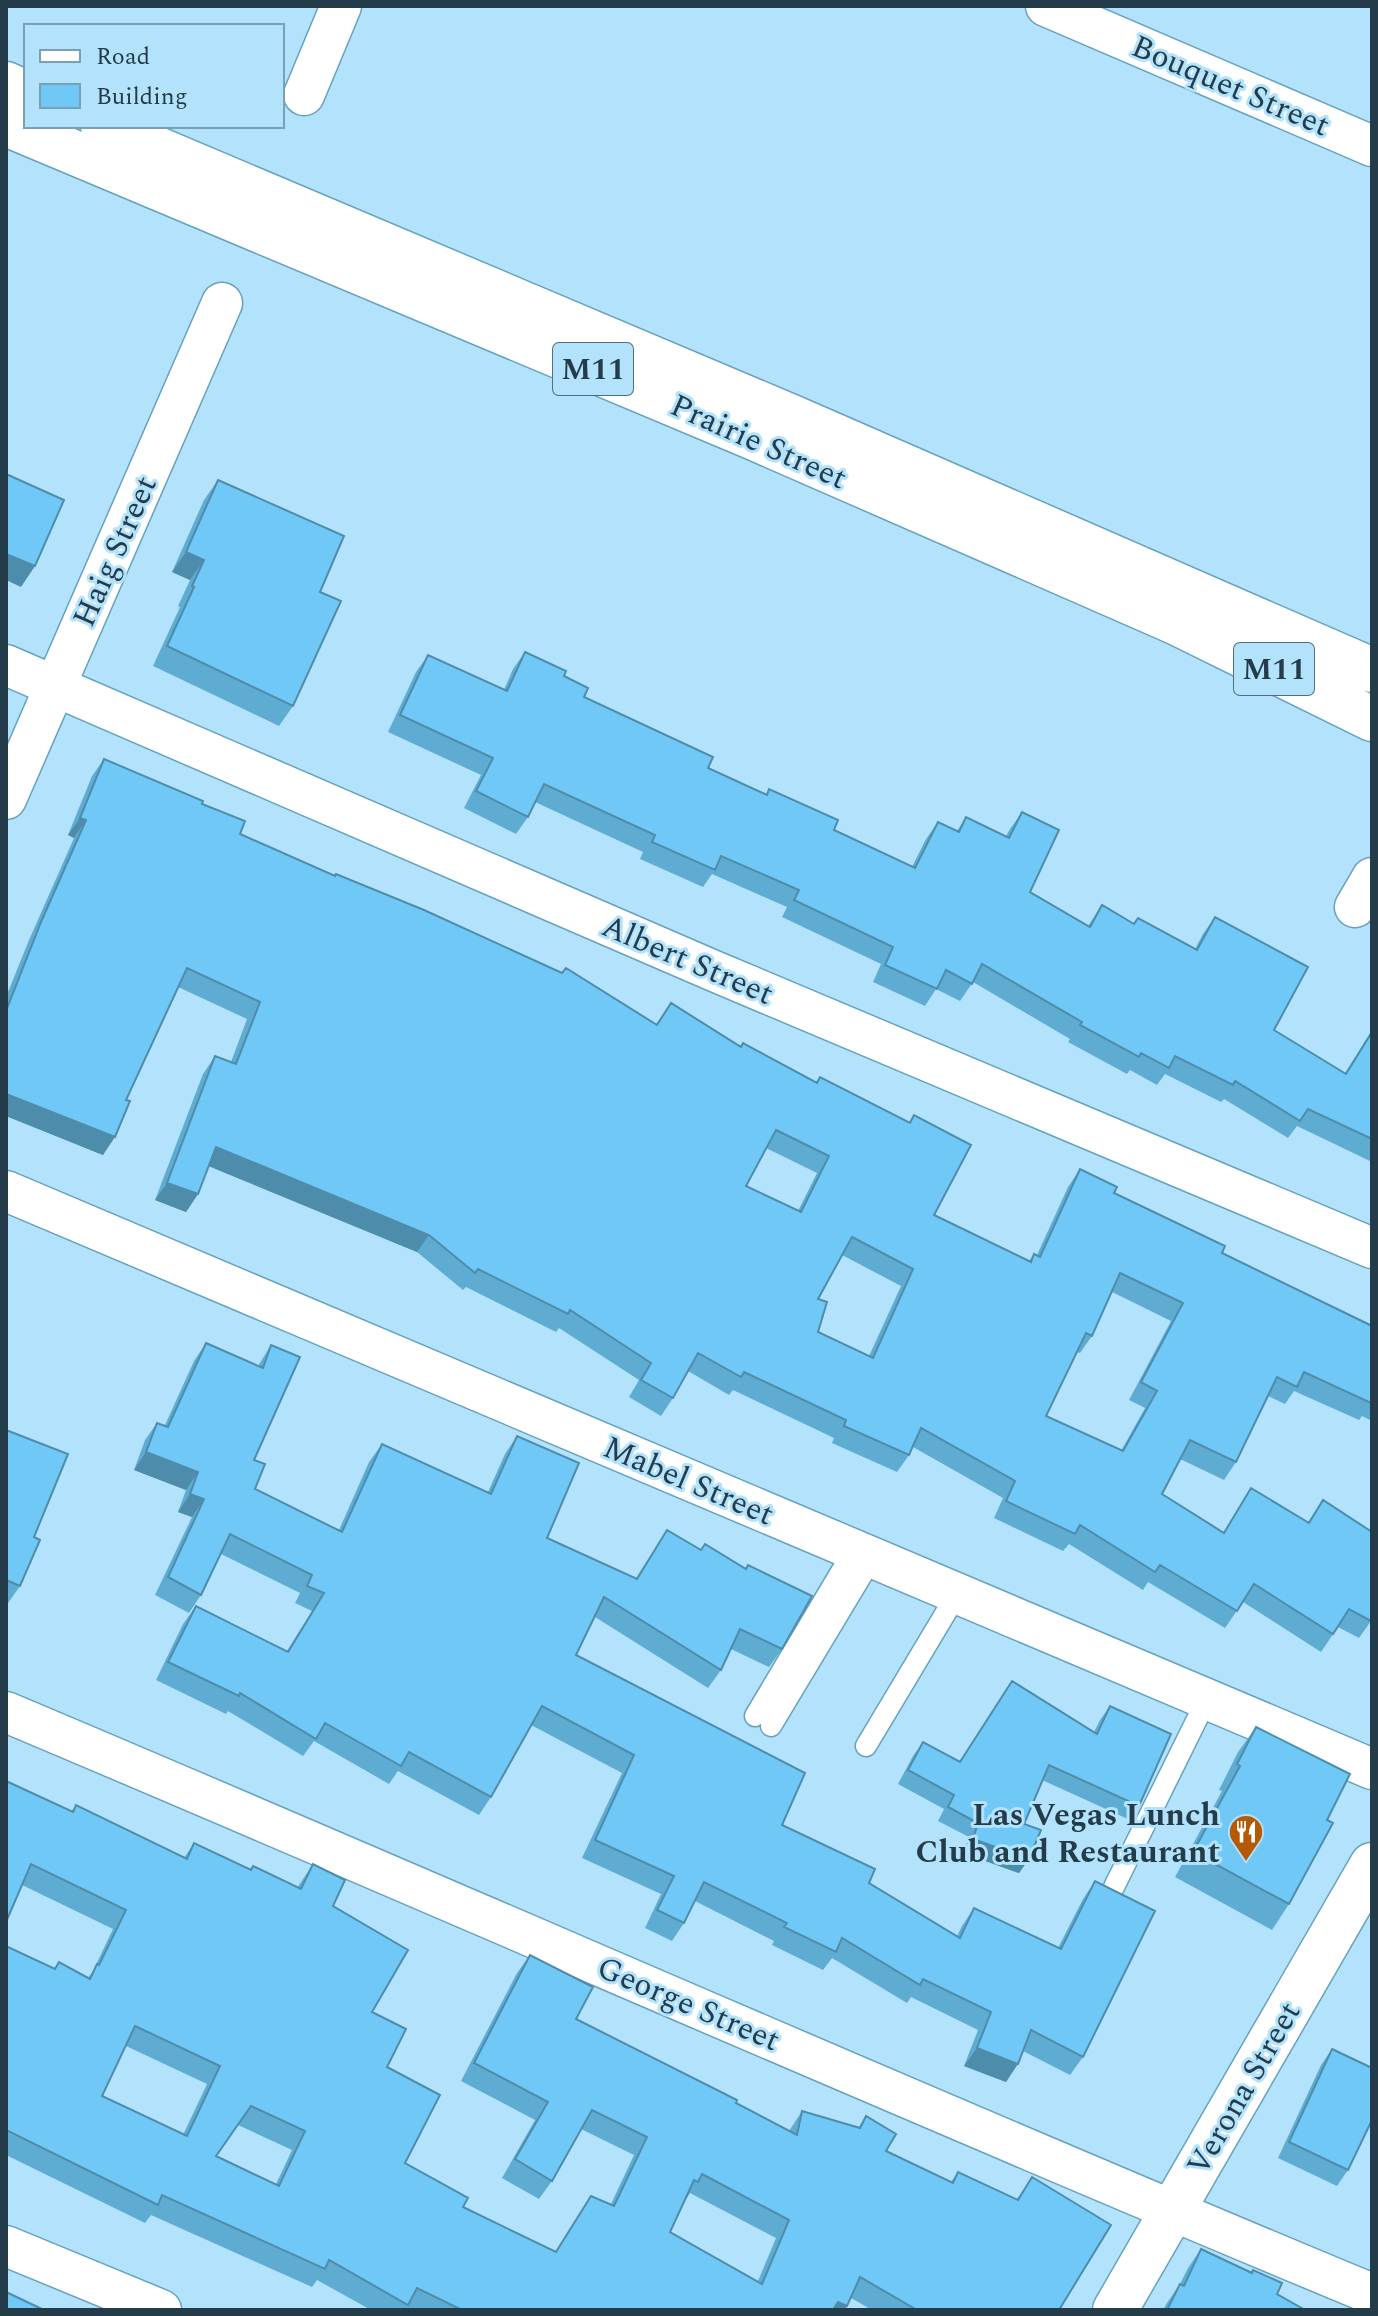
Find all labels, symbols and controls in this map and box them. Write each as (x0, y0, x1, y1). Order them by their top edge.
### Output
street label: Bouquet Street (1124, 23, 1337, 150)
legend (24, 24, 284, 128)
text: Road (96, 39, 150, 75)
text: Building (96, 79, 188, 115)
road number: M11 (553, 343, 633, 395)
street label: Prairie Street (662, 382, 855, 503)
street label: Haig Street (60, 468, 171, 635)
road number: M11 (1234, 643, 1314, 695)
street label: Albert Street (594, 902, 781, 1019)
street label: Mabel Street (595, 1423, 781, 1539)
place label: Las Vegas Lunch Club and Restaurant (916, 1791, 1220, 1877)
restaurant icon: Las Vegas Lunch Club and Restaurant (1227, 1813, 1265, 1863)
street label: George Street (589, 1944, 788, 2065)
street label: Verona Street (1175, 1993, 1314, 2185)

